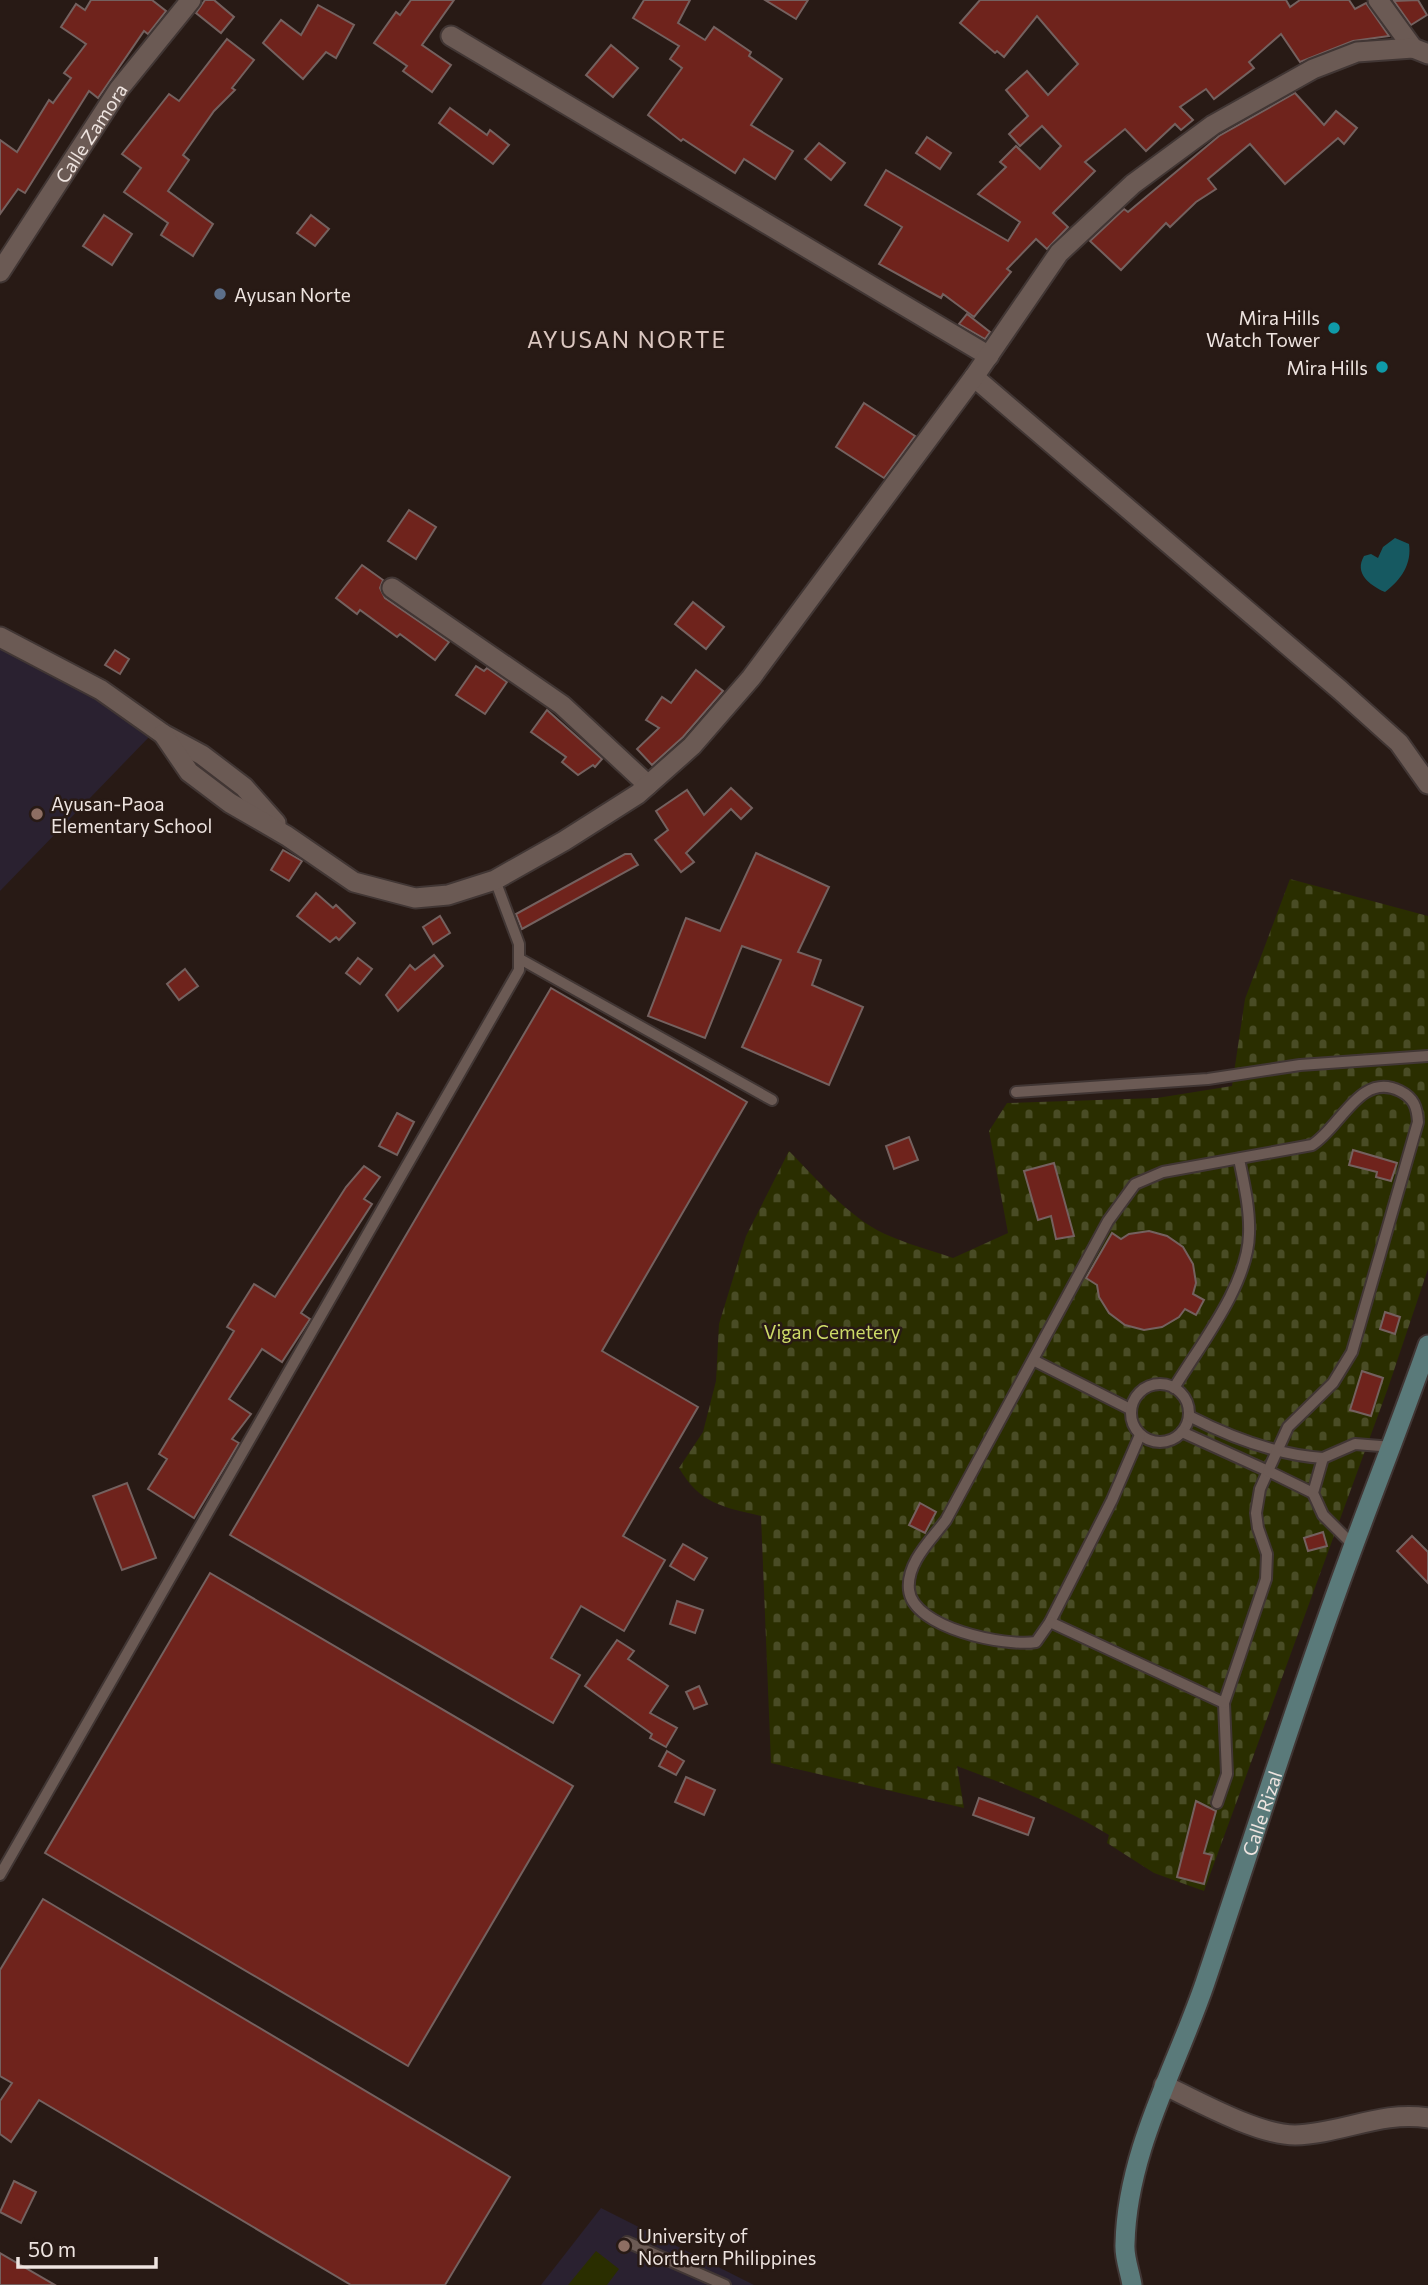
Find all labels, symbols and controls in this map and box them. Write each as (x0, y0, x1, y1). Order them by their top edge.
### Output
street label: Calle Zamora (50, 79, 131, 187)
place label: Ayusan Norte (234, 283, 351, 306)
marker: Ayusan Norte (212, 286, 228, 302)
place label: Mira Hills Watch Tower (1206, 306, 1320, 351)
marker: Mira Hills Watch Tower (1326, 320, 1342, 336)
district label: AYUSAN NORTE (527, 325, 727, 353)
place label: Mira Hills (1287, 356, 1368, 379)
marker: Mira Hills (1374, 359, 1390, 375)
place label: Ayusan-Paoa Elementary School (51, 792, 212, 837)
marker: Ayusan-Paoa Elementary School (29, 806, 45, 822)
park label: Vigan Cemetery (763, 1320, 901, 1343)
street label: Calle Rizal (1237, 1768, 1286, 1859)
place label: University of Northern Philippines (638, 2224, 816, 2269)
scale bar (18, 2226, 156, 2270)
text: 50 m (28, 2236, 76, 2261)
marker: University of Northern Philippines (616, 2238, 632, 2254)

